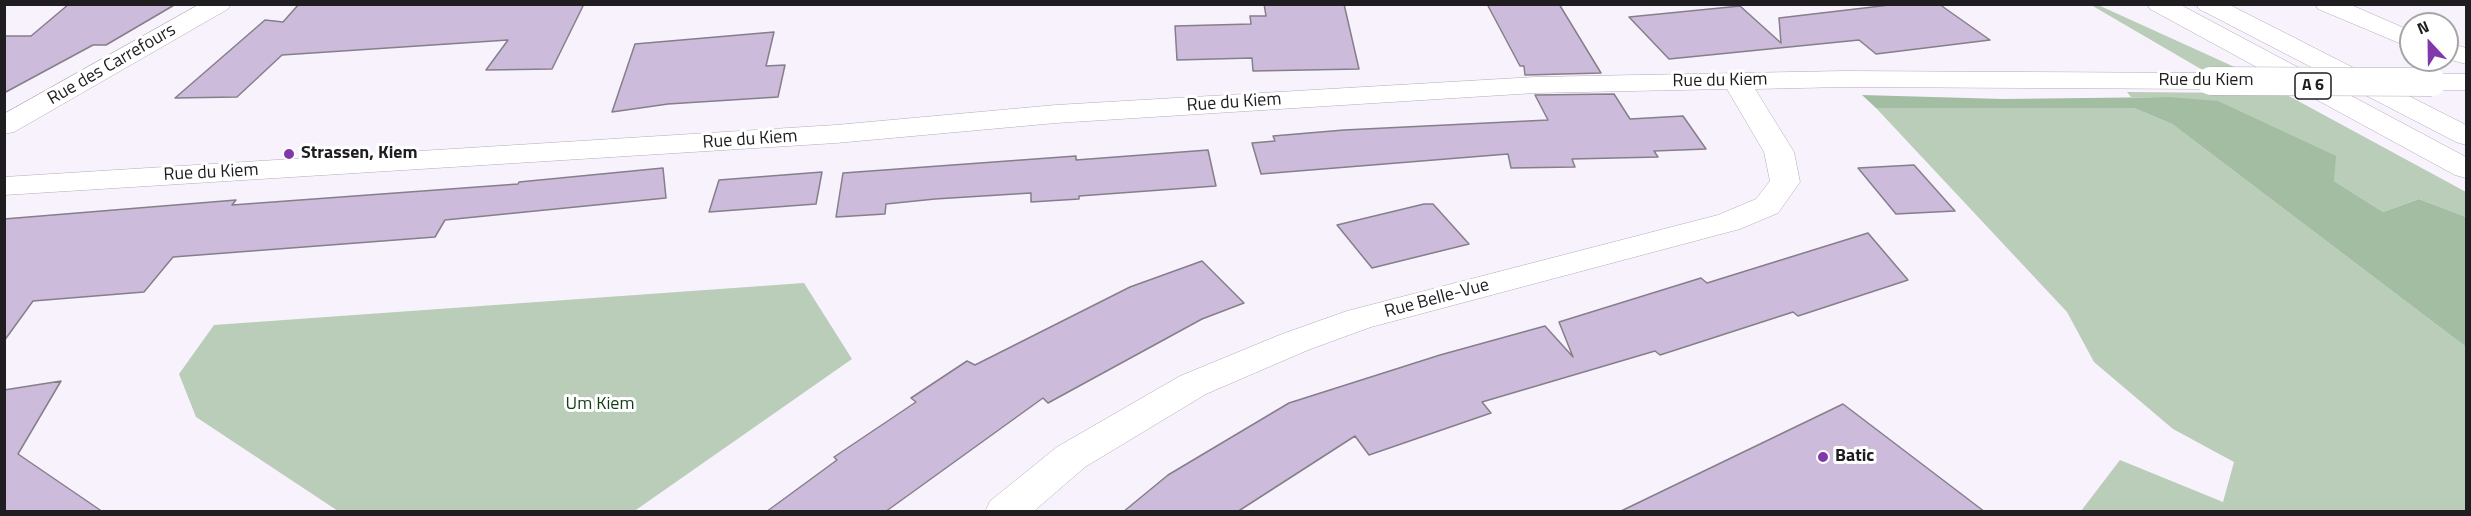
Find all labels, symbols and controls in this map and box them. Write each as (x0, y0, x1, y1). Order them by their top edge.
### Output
north arrow (2399, 12, 2459, 72)
text: N (2413, 14, 2433, 40)
street label: Rue des Carrefours (44, 20, 180, 110)
street label: Rue du Kiem (1672, 69, 1768, 93)
street label: Rue du Kiem (2158, 70, 2254, 92)
road number: A 6 (2295, 73, 2331, 99)
street label: Rue du Kiem (1186, 89, 1282, 117)
street label: Rue du Kiem (702, 126, 798, 154)
place label: Strassen, Kiem (301, 143, 418, 165)
marker: Strassen, Kiem (282, 147, 296, 161)
street label: Rue du Kiem (163, 160, 259, 186)
street label: Rue Belle-Vue (1382, 275, 1492, 323)
park label: Um Kiem (566, 394, 634, 416)
place label: Batic (1835, 446, 1874, 468)
marker: Batic (1816, 450, 1830, 464)

